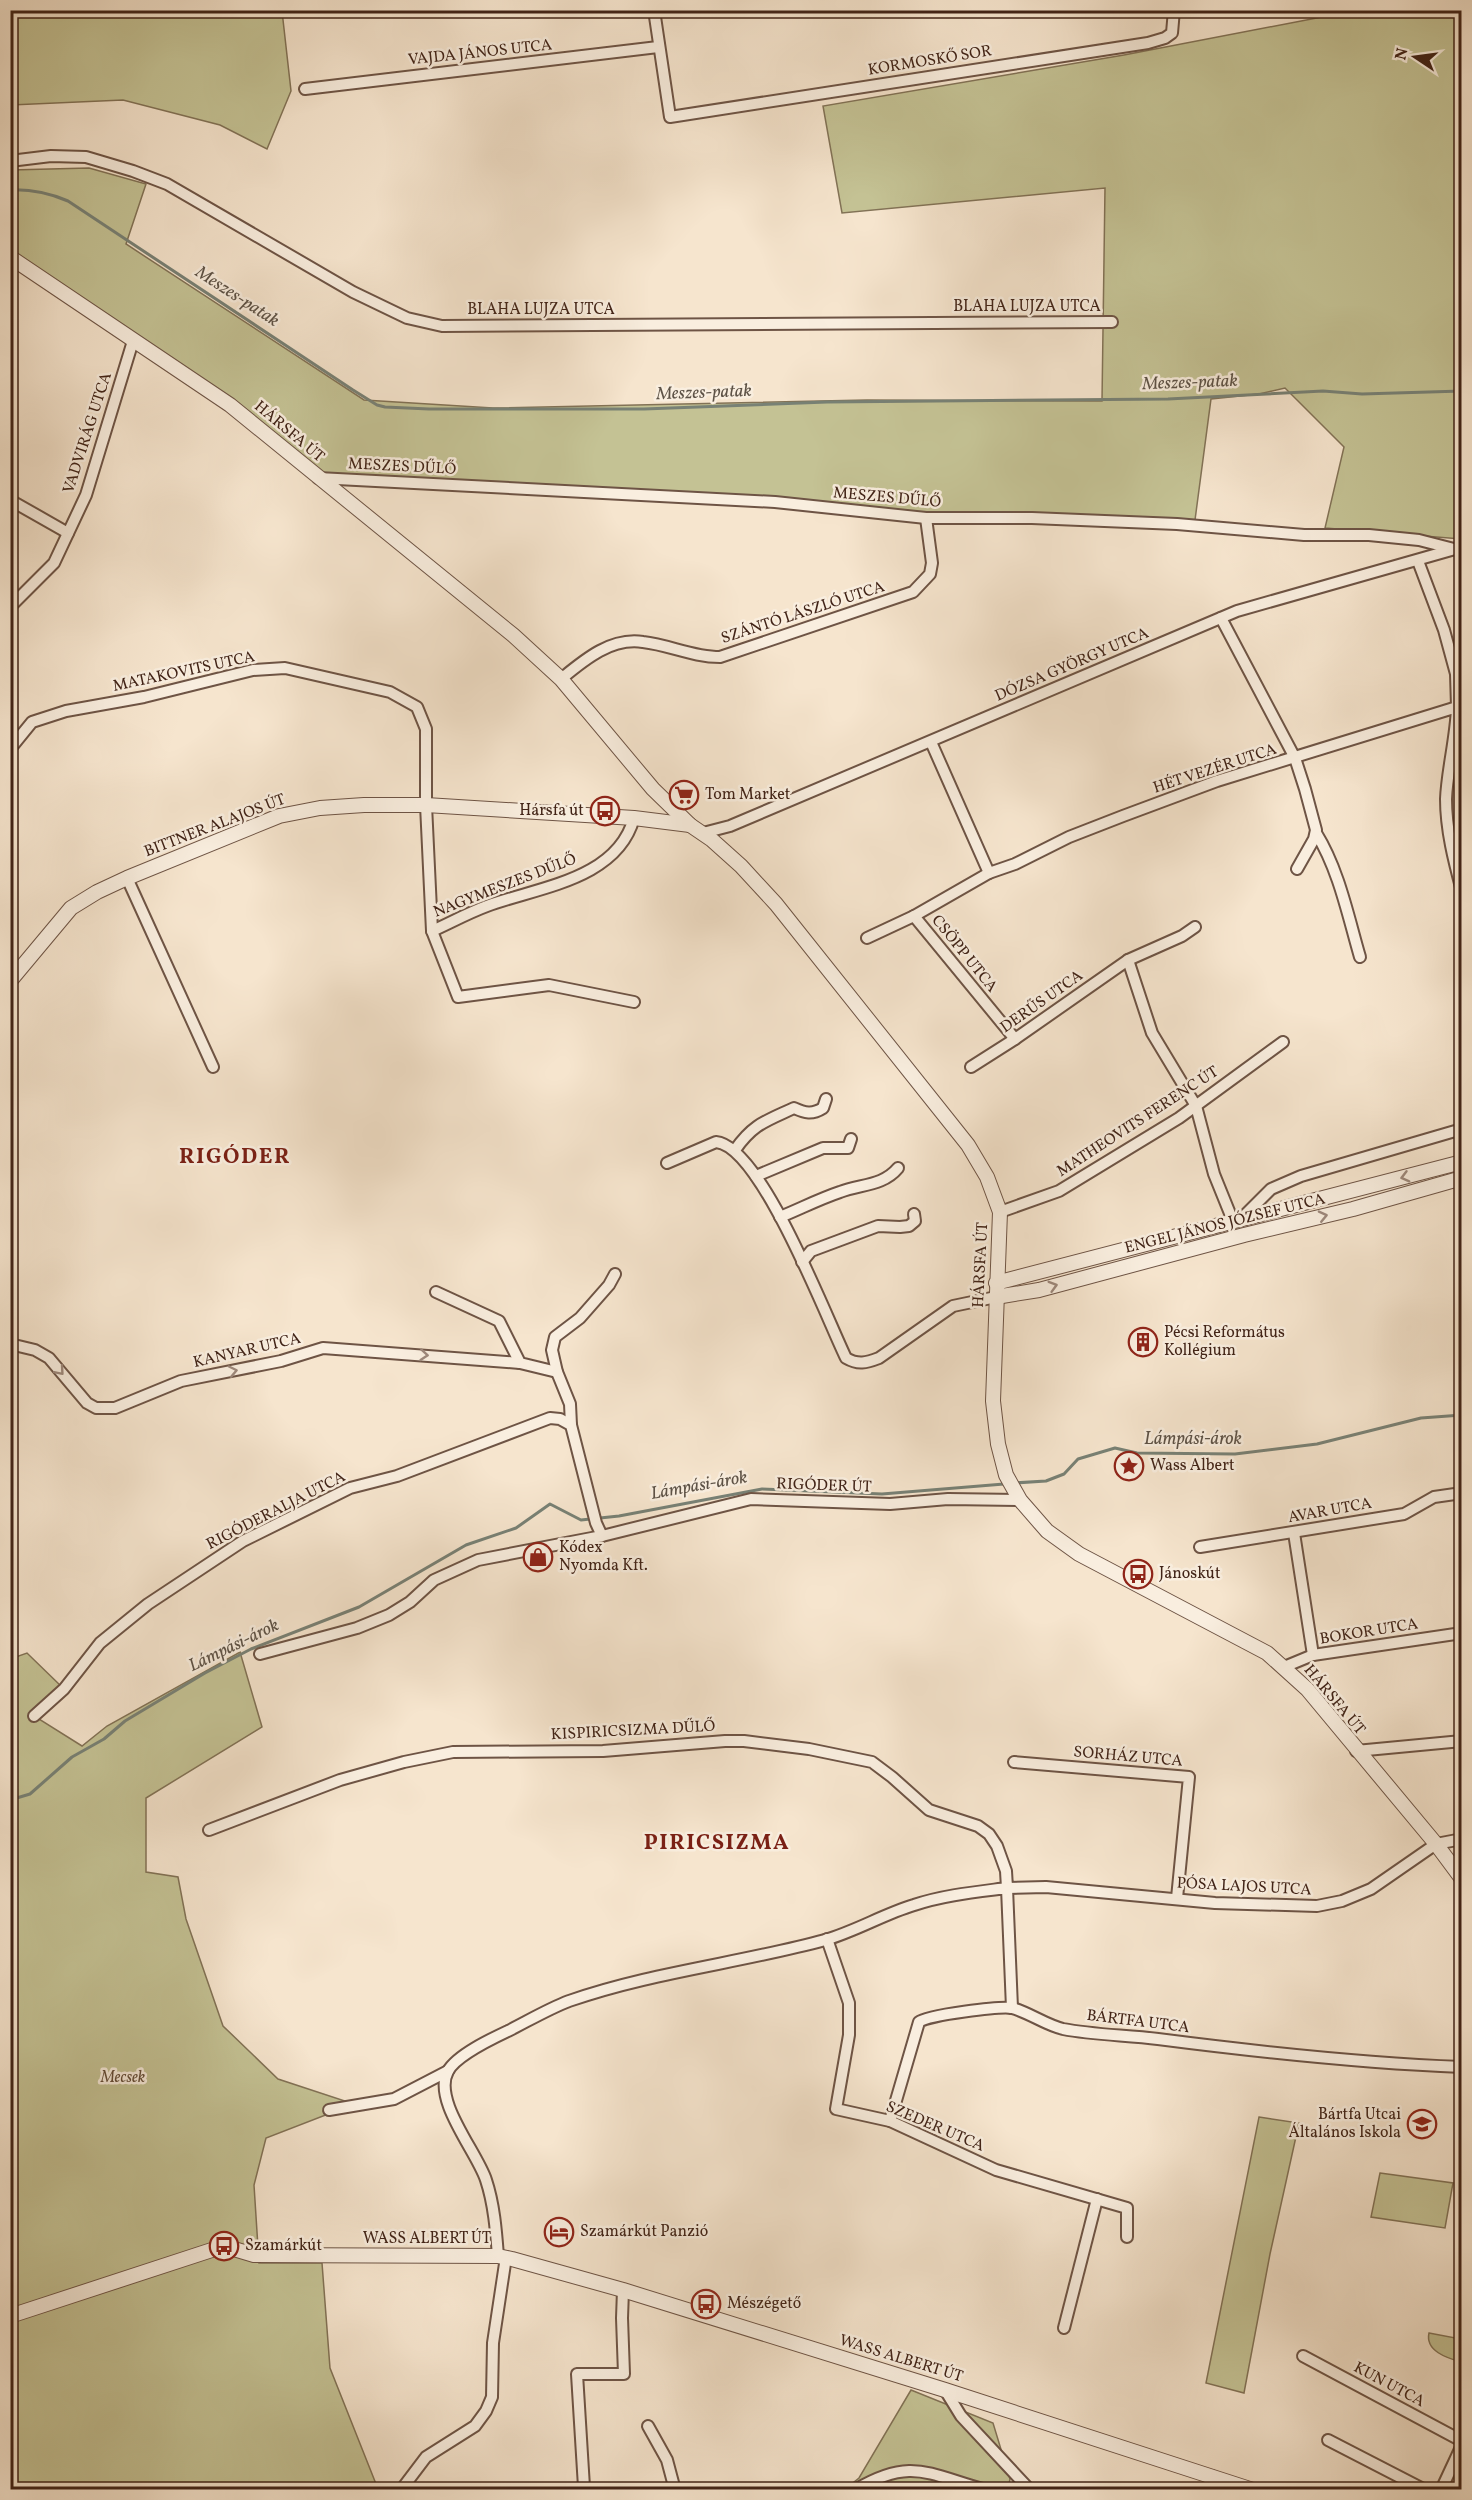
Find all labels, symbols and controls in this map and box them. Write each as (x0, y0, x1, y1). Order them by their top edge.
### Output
north arrow (1385, 27, 1445, 87)
street label: VAJDA JÁNOS UTCA (407, 34, 553, 72)
street label: KORMOSKŐ SOR (866, 40, 994, 82)
text: N (1390, 46, 1414, 62)
water label: Meszes-patak (189, 260, 284, 333)
street label: BLAHA LUJZA UTCA (953, 296, 1101, 318)
street label: BLAHA LUJZA UTCA (467, 299, 615, 321)
water label: Meszes-patak (1141, 369, 1238, 397)
street label: VADVIRÁG UTCA (58, 370, 118, 496)
water label: Meszes-patak (655, 379, 752, 407)
street label: HÁRSFA ÚT (249, 396, 329, 468)
street label: MESZES DŰLŐ (347, 453, 457, 481)
street label: MESZES DŰLŐ (832, 482, 942, 514)
street label: SZÁNTÓ LÁSZLÓ UTCA (718, 576, 888, 650)
street label: DÓZSA GYÖRGY UTCA (992, 623, 1152, 707)
street label: MATAKOVITS UTCA (111, 646, 257, 698)
street label: HÉT VEZÉR UTCA (1150, 739, 1280, 799)
supermarket icon: Tom Market (668, 779, 700, 811)
place label: Tom Market (705, 784, 791, 806)
street label: BITTNER ALAJOS ÚT (141, 789, 289, 863)
bus stop icon: Hársfa út (589, 795, 621, 827)
place label: Hársfa út (519, 800, 584, 822)
street label: NAGYMESZES DŰLŐ (430, 848, 580, 923)
street label: CSÖPP UTCA (926, 910, 1002, 998)
street label: DERŰS UTCA (996, 965, 1088, 1039)
street label: MATHEOVITS FERENC ÚT (1053, 1061, 1223, 1183)
district label: RIGÓDER (179, 1142, 291, 1173)
one-way arrow (1400, 1169, 1410, 1182)
street label: ENGEL JÁNOS JÓZSEF UTCA (1122, 1188, 1328, 1260)
one-way arrow (1318, 1210, 1328, 1223)
street label: HÁRSFA ÚT (968, 1222, 994, 1308)
one-way arrow (1047, 1281, 1058, 1293)
place label: Pécsi Református Kollégium (1164, 1322, 1285, 1362)
building icon: Pécsi Református Kollégium (1127, 1326, 1159, 1358)
street label: KANYAR UTCA (191, 1328, 303, 1374)
one-way arrow (420, 1348, 429, 1361)
one-way arrow (53, 1364, 64, 1375)
one-way arrow (227, 1365, 237, 1378)
water label: Lámpási-árok (1144, 1427, 1242, 1452)
place icon: Wass Albert (1113, 1450, 1145, 1482)
place label: Wass Albert (1150, 1455, 1235, 1477)
water label: Lámpási-árok (649, 1465, 749, 1507)
street label: RIGÓDERALJA UTCA (203, 1466, 349, 1556)
street label: RIGÓDER ÚT (776, 1473, 872, 1499)
street label: AVAR UTCA (1286, 1493, 1374, 1529)
place label: Kódex Nyomda Kft. (559, 1537, 648, 1577)
shop icon: Kódex Nyomda Kft. (522, 1541, 554, 1573)
bus stop icon: Jánoskút (1122, 1558, 1154, 1590)
place label: Jánoskút (1159, 1563, 1221, 1585)
water label: Lámpási-árok (185, 1613, 283, 1679)
street label: BOKOR UTCA (1318, 1613, 1420, 1651)
street label: HÁRSFA ÚT (1298, 1660, 1370, 1740)
street label: KISPIRICSIZMA DŰLŐ (550, 1716, 716, 1746)
street label: SORHÁZ UTCA (1072, 1741, 1184, 1773)
district label: PIRICSIZMA (644, 1828, 790, 1859)
street label: PÓSA LAJOS UTCA (1176, 1872, 1312, 1902)
street label: BÁRTFA UTCA (1085, 2005, 1191, 2039)
park label: Mecsek (100, 2067, 146, 2089)
street label: SZEDER UTCA (882, 2096, 988, 2158)
place label: Bártfa Utcai Általános Iskola (1288, 2104, 1401, 2144)
school or university icon: Bártfa Utcai Általános Iskola (1406, 2108, 1438, 2140)
hotel icon: Szamárkút Panzió (543, 2216, 575, 2248)
place label: Szamárkút Panzió (580, 2221, 708, 2243)
street label: WASS ALBERT ÚT (363, 2228, 491, 2250)
bus stop icon: Szamárkút (208, 2230, 240, 2262)
place label: Szamárkút (245, 2235, 322, 2257)
bus stop icon: Mészégető (690, 2288, 722, 2320)
place label: Mészégető (727, 2293, 801, 2315)
street label: WASS ALBERT ÚT (836, 2330, 966, 2388)
street label: KUN UTCA (1350, 2357, 1428, 2413)

